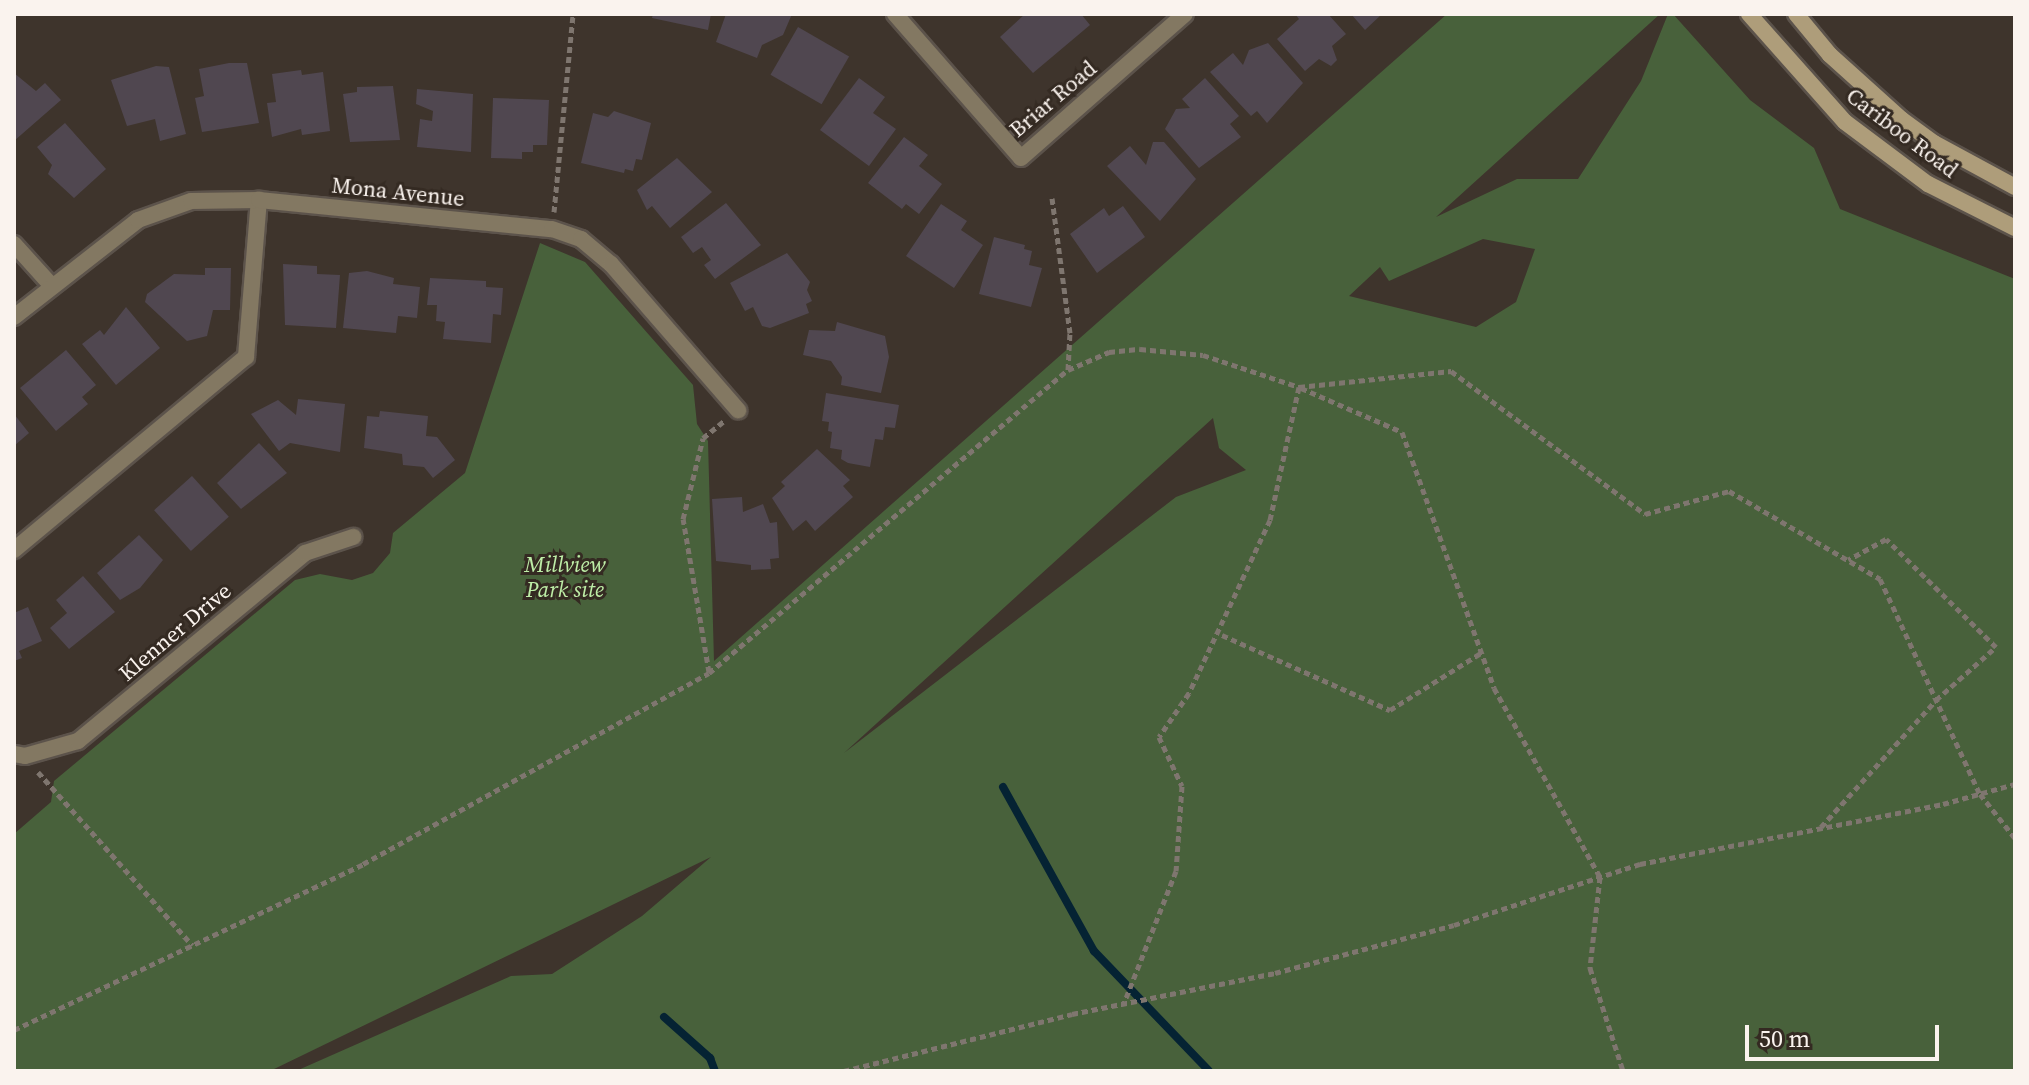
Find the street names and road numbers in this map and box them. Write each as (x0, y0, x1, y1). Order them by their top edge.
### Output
street label: Briar Road (1004, 55, 1102, 143)
street label: Cariboo Road (1841, 83, 1963, 183)
street label: Mona Avenue (330, 172, 466, 212)
street label: Klenner Drive (114, 578, 236, 686)

